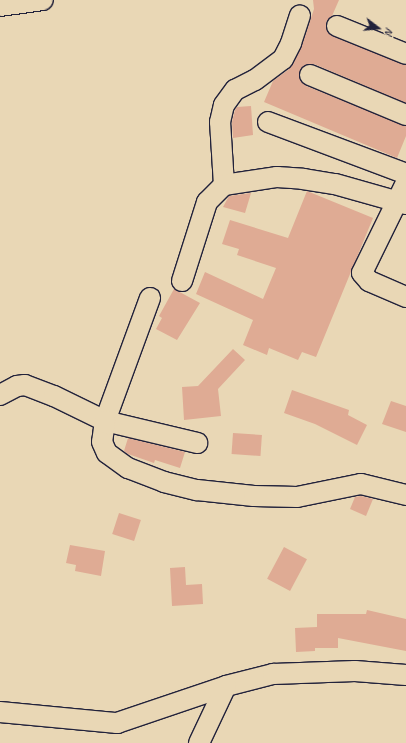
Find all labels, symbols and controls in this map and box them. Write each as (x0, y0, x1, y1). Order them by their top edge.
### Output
north arrow (358, 8, 398, 48)
text: N (382, 26, 397, 37)

